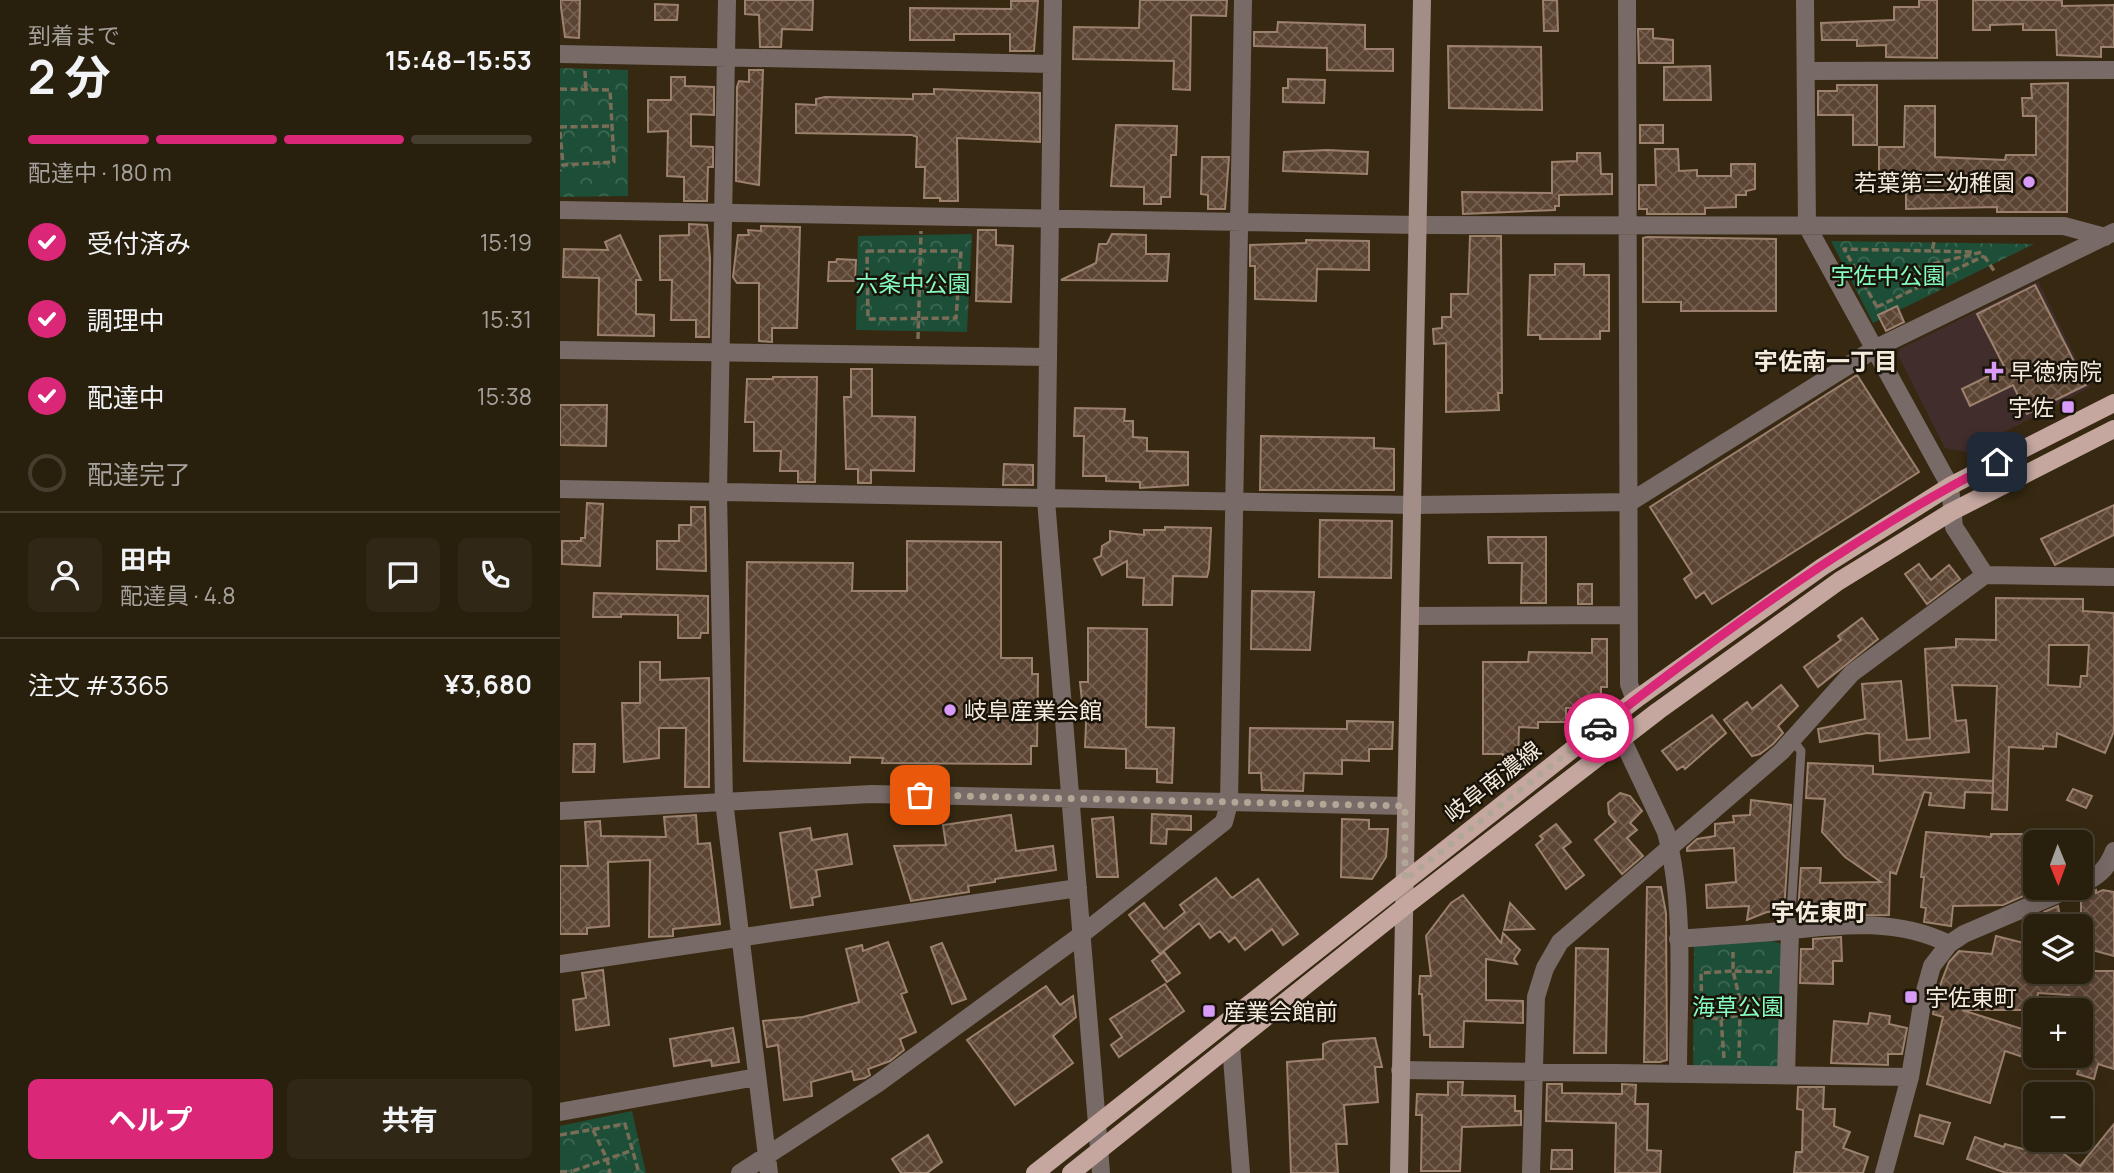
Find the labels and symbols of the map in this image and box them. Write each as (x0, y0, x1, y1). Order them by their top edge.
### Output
place label: 若葉第三幼稚園 (1854, 166, 2015, 198)
marker: 若葉第三幼稚園 (2021, 174, 2037, 190)
park label: 宇佐中公園 (1831, 259, 1946, 291)
park label: 六条中公園 (856, 267, 971, 299)
district label: 宇佐南一丁目 (1754, 344, 1898, 377)
place label: 早徳病院 (2010, 355, 2102, 387)
marker: 早徳病院 (1984, 361, 2004, 381)
place label: 宇佐 (2008, 391, 2054, 423)
marker: 宇佐 (2060, 399, 2076, 415)
pin (1967, 432, 2027, 492)
courier (1564, 693, 1634, 763)
place label: 岐阜産業会館 (964, 694, 1102, 726)
marker: 岐阜産業会館 (942, 702, 958, 718)
street label: 岐阜南濃線 (1437, 733, 1547, 829)
pin (890, 765, 950, 825)
north arrow (2023, 830, 2093, 900)
district label: 宇佐東町 (1771, 895, 1867, 928)
place label: 宇佐東町 (1925, 981, 2017, 1013)
marker: 宇佐東町 (1903, 989, 1919, 1005)
park label: 海草公園 (1692, 990, 1784, 1022)
place label: 産業会館前 (1223, 995, 1338, 1027)
marker: 産業会館前 (1201, 1003, 1217, 1019)

